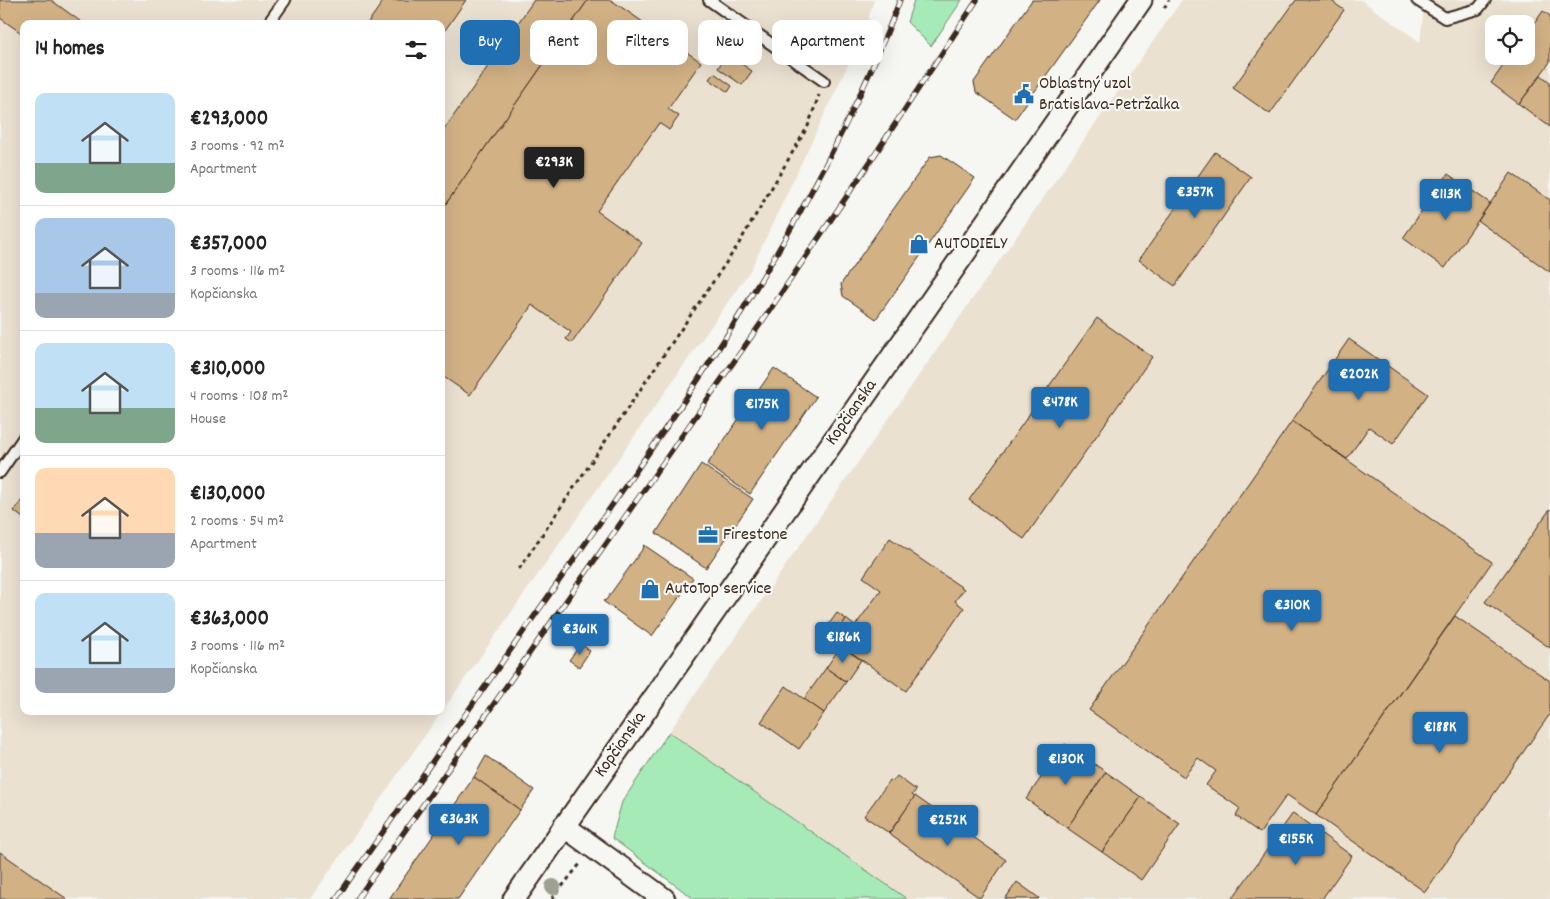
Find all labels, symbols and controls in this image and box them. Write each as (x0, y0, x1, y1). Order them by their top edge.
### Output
map controls (1485, 15, 1535, 65)
button: locate (1485, 15, 1535, 65)
chip: Buy (460, 20, 520, 65)
chip: Rent (530, 20, 597, 65)
chip: Filters (607, 20, 688, 65)
chip: New (698, 20, 762, 65)
chip: Apartment (772, 20, 883, 65)
text: 14 homes (35, 35, 105, 65)
icon: filters (402, 36, 430, 64)
place label: Oblastný uzol Bratislava-Petržalka (1039, 72, 1180, 118)
public building icon: Oblastný uzol Bratislava-Petržalka (1013, 83, 1035, 105)
text: €293,000 (190, 105, 268, 135)
icon: home (75, 113, 135, 173)
text: 3 rooms · 92 m² (190, 135, 284, 158)
pin: €293K (519, 146, 589, 189)
text: €293K (535, 151, 573, 174)
text: Apartment (190, 158, 257, 181)
pin: €357K (1160, 176, 1230, 219)
pin: €113K (1411, 178, 1481, 221)
text: €357K (1177, 181, 1213, 204)
text: €113K (1431, 183, 1461, 206)
text: €357,000 (190, 230, 267, 260)
place label: AUTODIELY (934, 232, 1008, 257)
shop icon: AUTODIELY (908, 233, 930, 255)
icon: home (75, 238, 135, 298)
text: 3 rooms · 116 m² (190, 260, 285, 283)
text: Kopčianska (190, 283, 257, 306)
text: €310,000 (190, 355, 265, 385)
pin: €202K (1324, 358, 1394, 401)
icon: home (75, 363, 135, 423)
text: €202K (1339, 363, 1379, 386)
street label: Kopčianska (820, 375, 884, 451)
text: 4 rooms · 108 m² (190, 385, 288, 408)
pin: €478K (1025, 386, 1095, 429)
pin: €175K (727, 388, 797, 431)
text: €478K (1042, 391, 1078, 414)
text: €175K (745, 393, 779, 416)
text: House (190, 408, 226, 431)
text: €130,000 (190, 480, 265, 510)
icon: home (75, 488, 135, 548)
text: 2 rooms · 54 m² (190, 510, 284, 533)
place label: Firestone (723, 523, 787, 548)
office icon: Firestone (697, 524, 719, 546)
text: Apartment (190, 533, 257, 556)
place label: AutoTop service (665, 577, 771, 602)
shop icon: AutoTop service (639, 578, 661, 600)
pin: €310K (1257, 590, 1327, 632)
text: €310K (1274, 594, 1310, 617)
text: €363,000 (190, 605, 269, 635)
icon: home (75, 613, 135, 673)
pin: €361K (545, 614, 615, 656)
text: €361K (563, 618, 597, 641)
pin: €186K (808, 622, 878, 664)
text: €186K (826, 626, 860, 649)
text: 3 rooms · 116 m² (190, 635, 285, 658)
text: Kopčianska (190, 658, 257, 681)
street label: Kopčianska (589, 707, 653, 783)
pin: €188K (1405, 712, 1475, 754)
text: €188K (1424, 716, 1456, 739)
pin: €130K (1031, 744, 1101, 786)
text: €130K (1048, 748, 1084, 771)
pin: €363K (424, 804, 494, 846)
pin: €252K (913, 804, 983, 847)
text: €363K (440, 808, 478, 831)
text: €252K (929, 809, 967, 832)
pin: €155K (1261, 824, 1331, 866)
text: €155K (1279, 828, 1313, 851)

